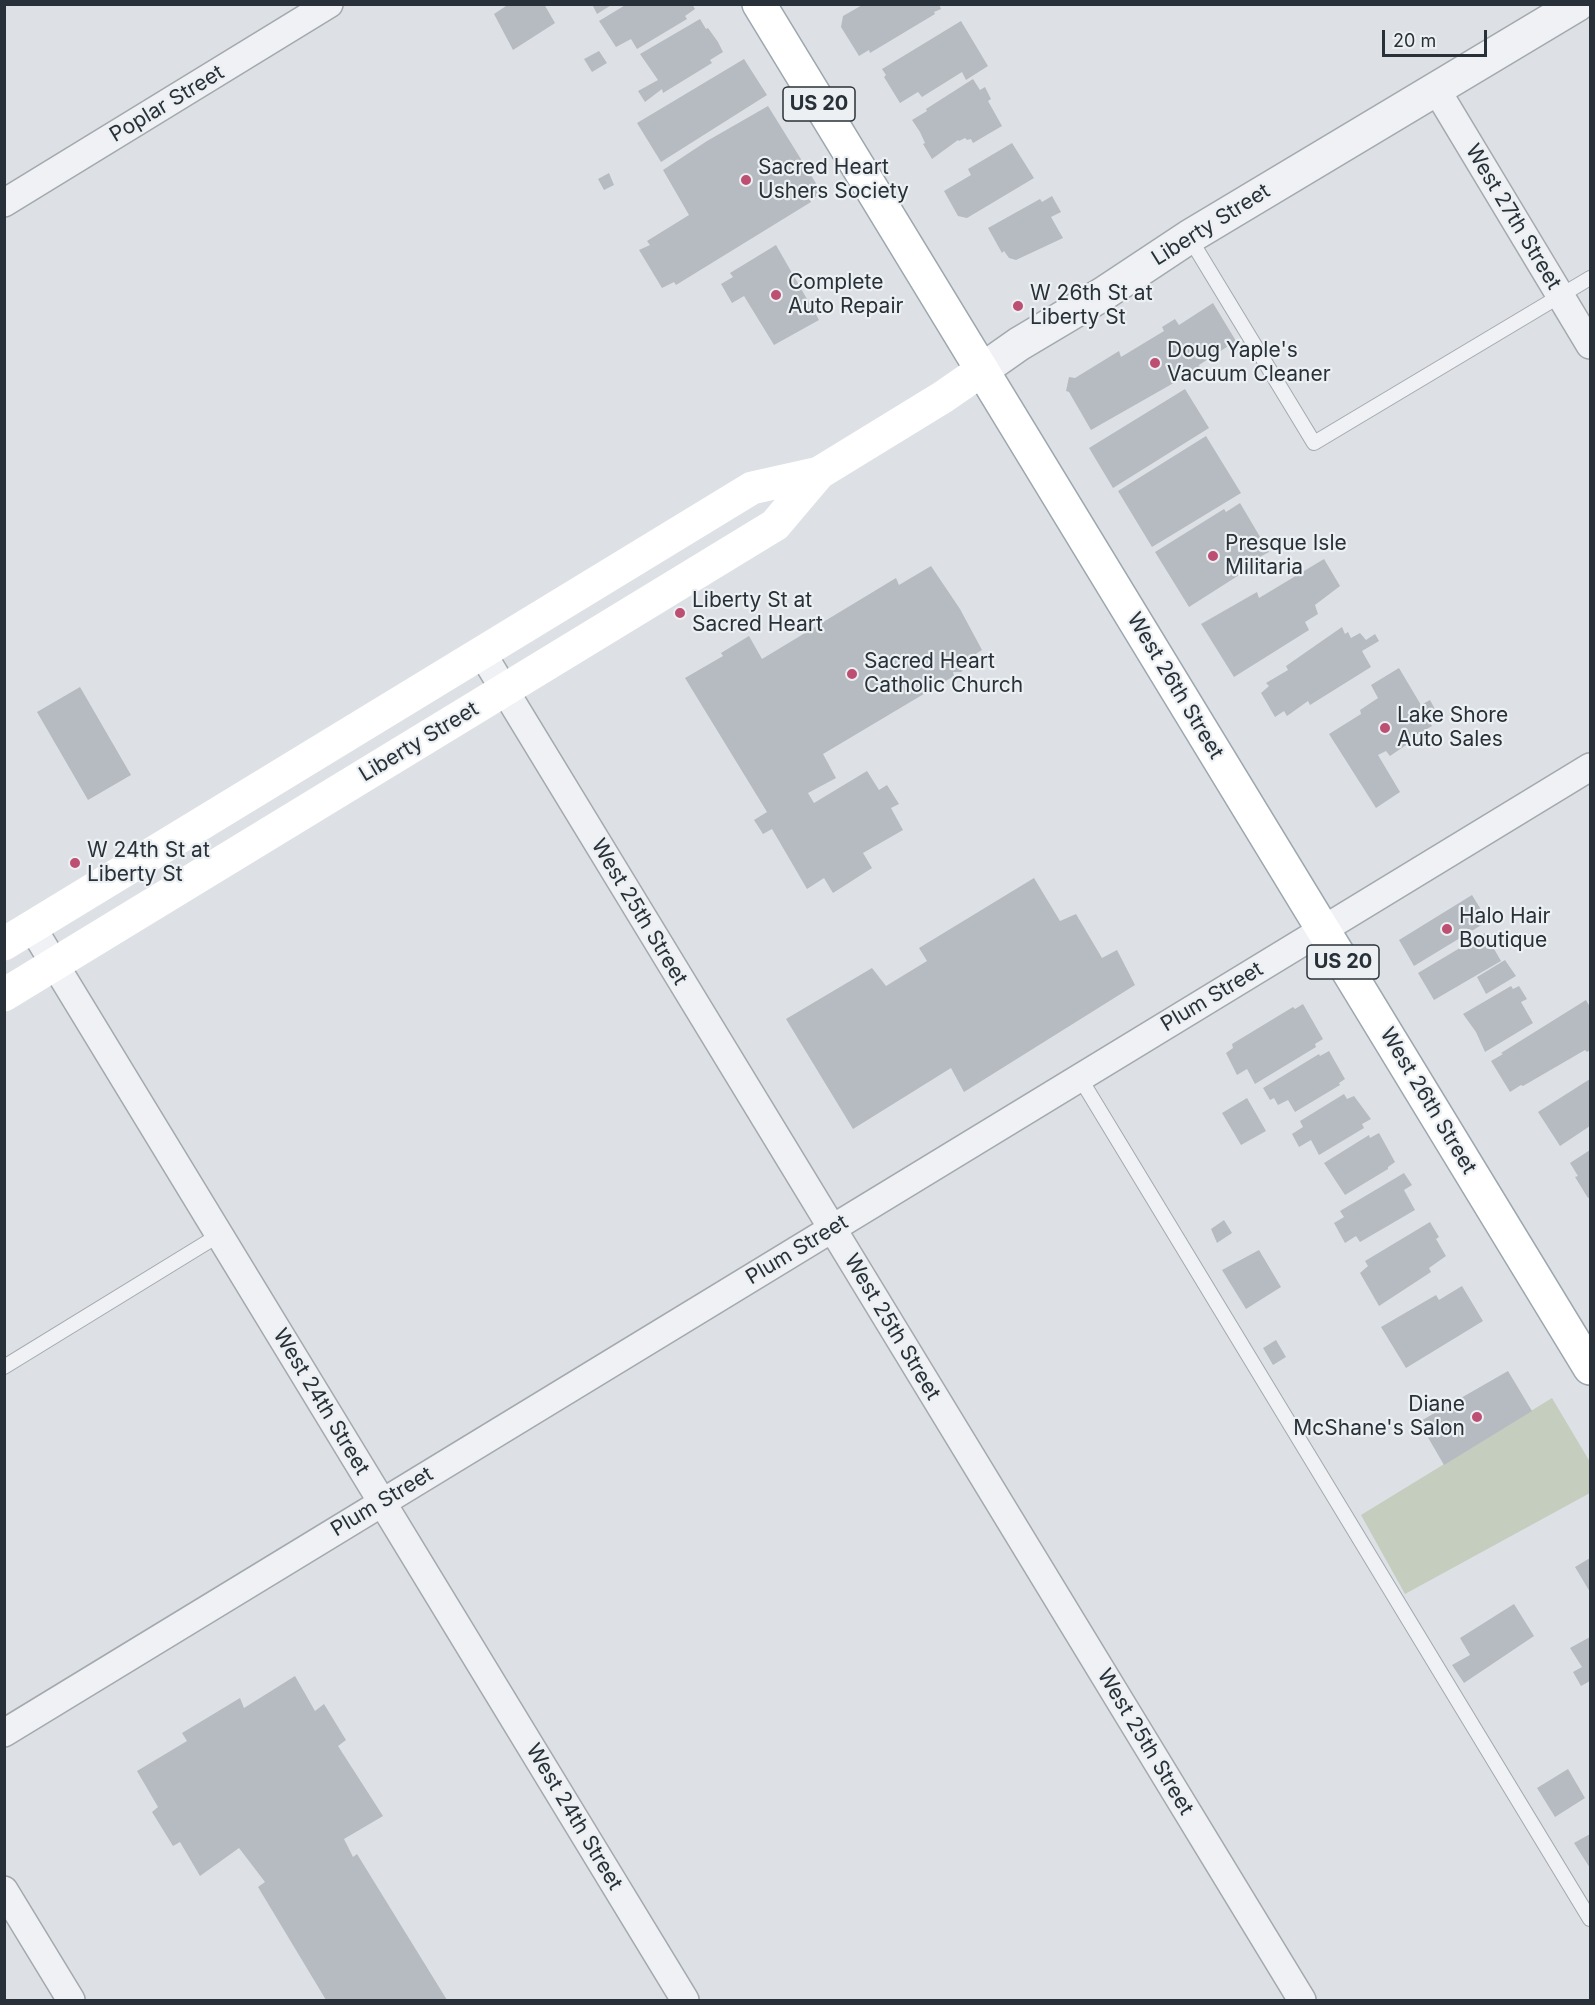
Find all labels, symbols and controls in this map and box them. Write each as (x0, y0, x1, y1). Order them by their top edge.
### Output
scale bar (1385, 18, 1490, 56)
text: 20 m (1393, 30, 1436, 51)
street label: Poplar Street (105, 60, 229, 148)
road number: US 20 (783, 87, 855, 121)
street label: West 27th Street (1460, 140, 1566, 294)
place label: Sacred Heart Ushers Society (758, 155, 909, 205)
marker: Sacred Heart Ushers Society (739, 173, 753, 187)
street label: Liberty Street (1147, 179, 1275, 271)
place label: Complete Auto Repair (788, 270, 903, 320)
place label: W 26th St at Liberty St (1030, 281, 1153, 331)
marker: Complete Auto Repair (769, 288, 783, 302)
marker: W 26th St at Liberty St (1011, 299, 1025, 313)
place label: Doug Yaple's Vacuum Cleaner (1167, 338, 1331, 388)
marker: Doug Yaple's Vacuum Cleaner (1148, 356, 1162, 370)
place label: Presque Isle Militaria (1225, 531, 1347, 581)
marker: Presque Isle Militaria (1206, 549, 1220, 563)
place label: Liberty St at Sacred Heart (692, 588, 823, 638)
marker: Liberty St at Sacred Heart (673, 606, 687, 620)
street label: West 26th Street (1121, 608, 1229, 764)
place label: Sacred Heart Catholic Church (864, 649, 1023, 699)
marker: Sacred Heart Catholic Church (845, 667, 859, 681)
street label: Liberty Street (355, 697, 483, 787)
place label: Lake Shore Auto Sales (1397, 703, 1508, 753)
marker: Lake Shore Auto Sales (1378, 721, 1392, 735)
street label: West 25th Street (586, 834, 692, 990)
place label: W 24th St at Liberty St (87, 838, 210, 888)
marker: W 24th St at Liberty St (68, 856, 82, 870)
place label: Halo Hair Boutique (1459, 904, 1550, 954)
marker: Halo Hair Boutique (1440, 922, 1454, 936)
road number: US 20 (1307, 945, 1379, 979)
street label: Plum Street (1156, 957, 1268, 1037)
street label: West 26th Street (1374, 1023, 1482, 1179)
street label: Plum Street (741, 1210, 853, 1290)
street label: West 25th Street (839, 1249, 945, 1405)
street label: West 24th Street (267, 1324, 375, 1480)
place label: Diane McShane's Salon (1293, 1392, 1465, 1442)
marker: Diane McShane's Salon (1470, 1410, 1484, 1424)
street label: Plum Street (326, 1462, 438, 1542)
street label: West 25th Street (1092, 1664, 1198, 1820)
street label: West 24th Street (520, 1739, 628, 1895)

